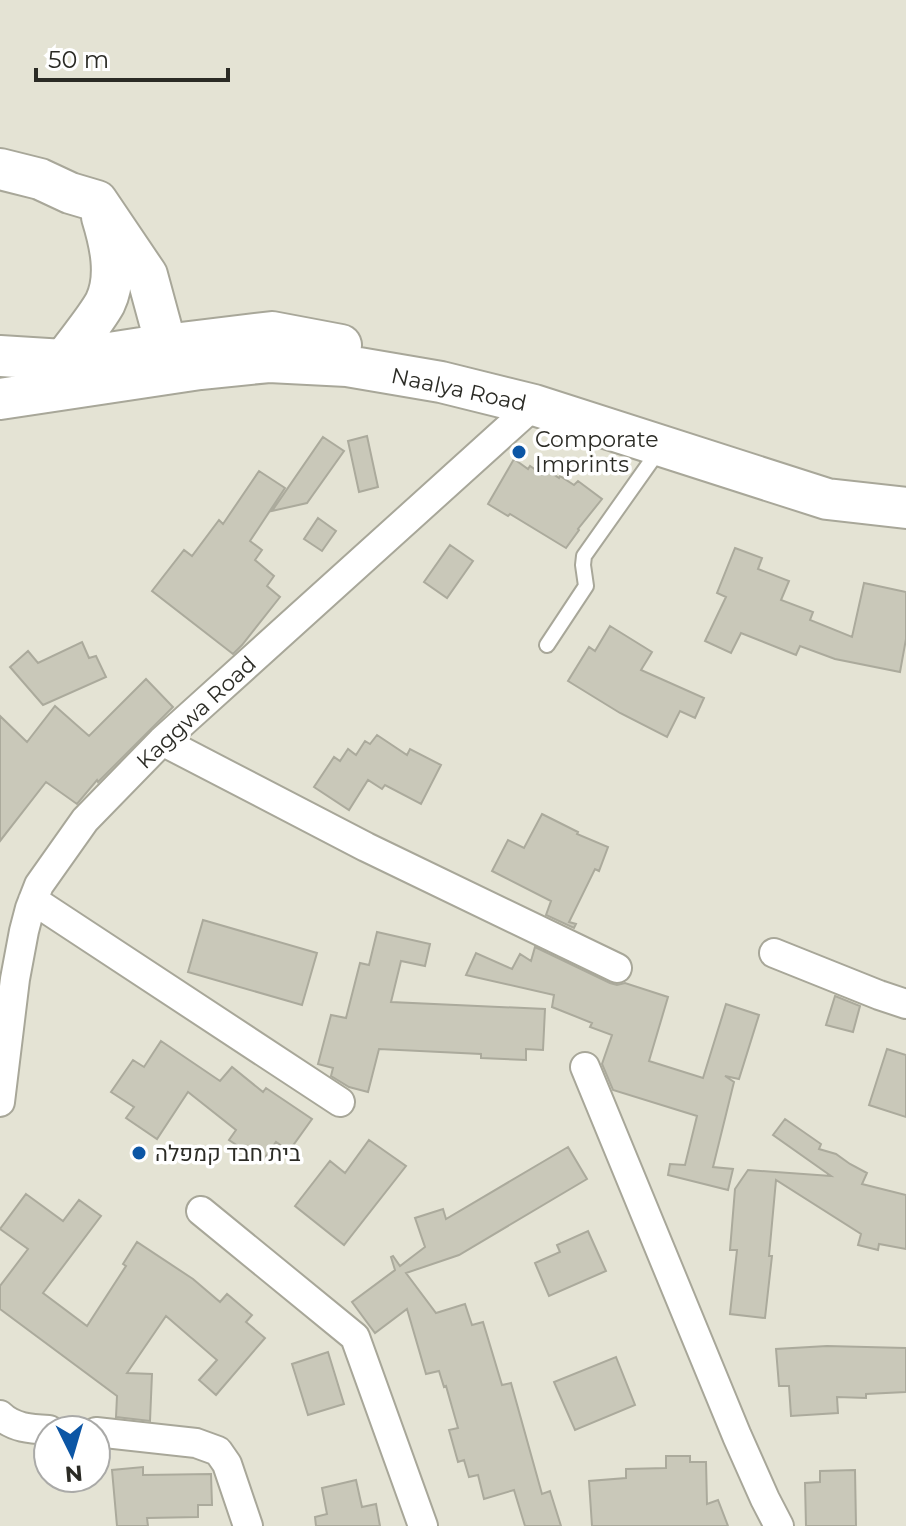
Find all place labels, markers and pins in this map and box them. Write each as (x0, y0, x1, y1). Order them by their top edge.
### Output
place label: Comporate Imprints (535, 426, 659, 478)
marker: Comporate Imprints (510, 443, 528, 461)
place label: בית חבד קמפלה (155, 1140, 301, 1167)
marker: בית חבד קמפלה (130, 1144, 148, 1162)

